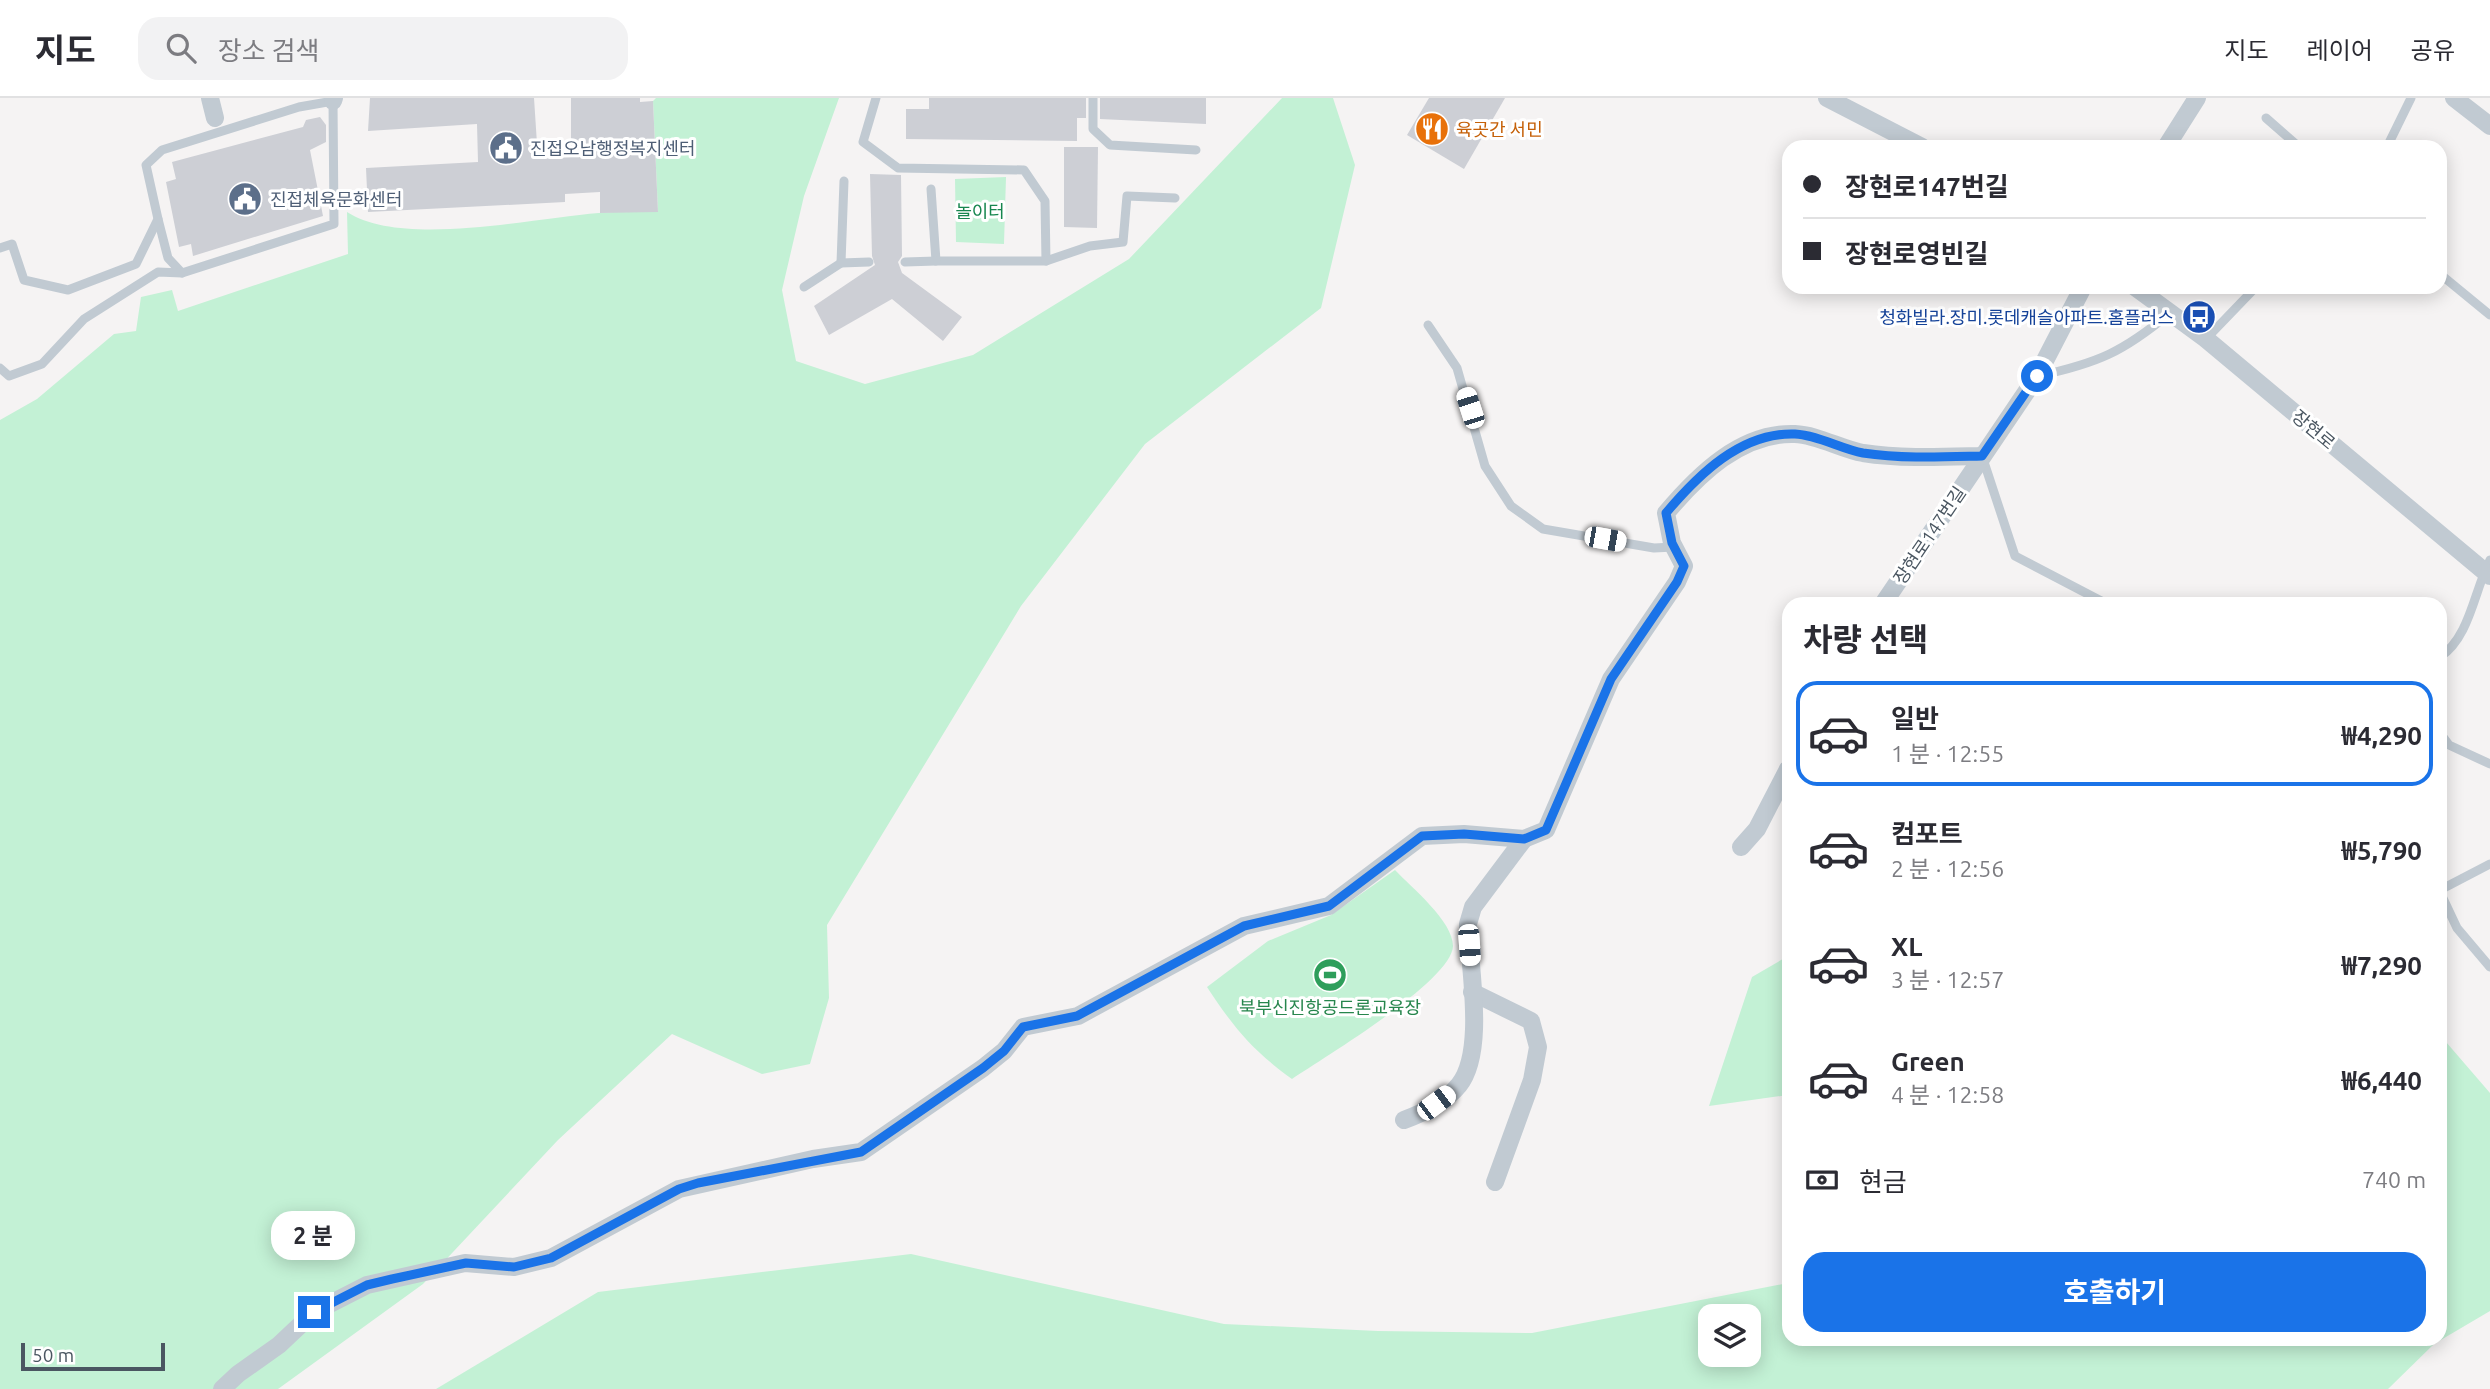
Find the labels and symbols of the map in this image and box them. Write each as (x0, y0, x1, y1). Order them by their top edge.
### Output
restaurant icon: 육곳간 서민 (1413, 110, 1451, 148)
place label: 육곳간 서민 (1456, 119, 1543, 139)
public building icon: 진접오남행정복지센터 (487, 129, 525, 167)
place label: 진접오남행정복지센터 (530, 138, 696, 158)
public building icon: 진접체육문화센터 (226, 180, 264, 218)
place label: 진접체육문화센터 (270, 189, 402, 209)
park label: 놀이터 (955, 201, 1005, 221)
bus stop icon: 청화빌라.장미.롯데캐슬아파트.홈플러스 (2180, 298, 2218, 336)
place label: 청화빌라.장미.롯데캐슬아파트.홈플러스 (1879, 307, 2174, 327)
route start (2021, 360, 2053, 392)
car (1454, 385, 1487, 431)
street label: 장현로 (2289, 405, 2339, 453)
street label: 장현로147번길 (1889, 482, 1969, 588)
car (1583, 525, 1628, 553)
car (1458, 923, 1481, 967)
sports icon: 북부신진항공드론교육장 (1311, 956, 1349, 994)
place label: 북부신진항공드론교육장 (1239, 997, 1421, 1017)
car (1413, 1082, 1460, 1124)
callout: 2 분 (272, 1210, 356, 1260)
route end (298, 1296, 330, 1328)
scale bar (21, 1340, 164, 1372)

